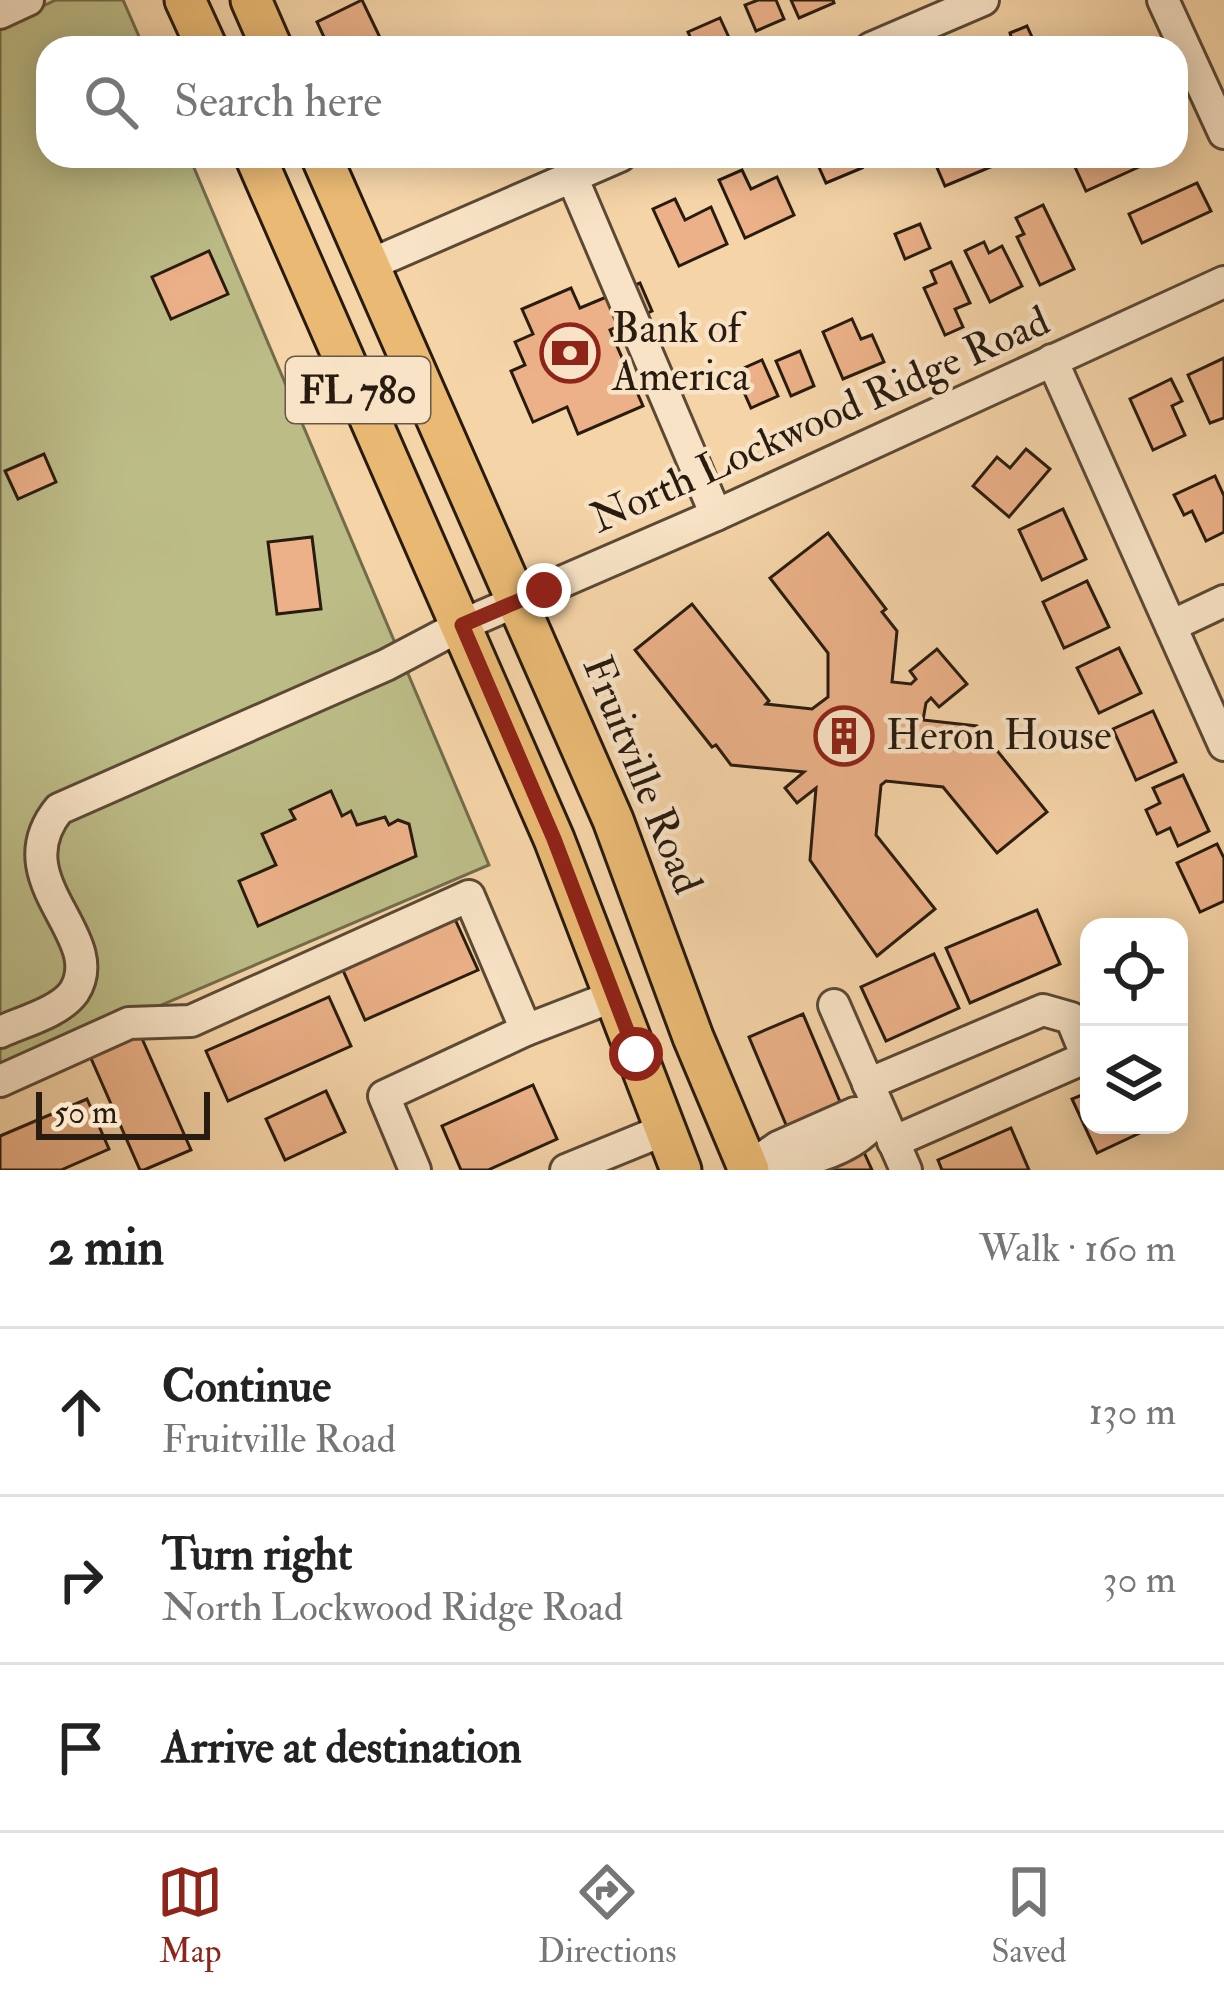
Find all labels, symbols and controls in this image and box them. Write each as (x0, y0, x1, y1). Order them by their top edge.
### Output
search box (36, 36, 1188, 168)
icon: search (78, 69, 144, 135)
text: Search here (174, 74, 382, 130)
street label: North Lockwood Ridge Road (583, 295, 1058, 545)
place label: Bank of America (611, 303, 750, 403)
bank icon: Bank of America (539, 322, 601, 384)
road number: FL 780 (286, 357, 430, 423)
route end (517, 563, 571, 617)
street label: Fruitville Road (571, 648, 713, 902)
building icon: Heron House (813, 705, 875, 767)
place label: Heron House (886, 710, 1112, 762)
map controls (1080, 918, 1188, 1134)
button: locate (1080, 918, 1188, 1026)
button: layers (1080, 1026, 1188, 1134)
route start (609, 1027, 663, 1081)
scale bar (36, 1086, 210, 1139)
text: 50 m (54, 1092, 118, 1133)
text: 2 min (48, 1216, 164, 1280)
text: Walk · 160 m (979, 1224, 1176, 1273)
text: Continue (162, 1359, 331, 1415)
icon: ahead (48, 1379, 114, 1445)
text: 130 m (1089, 1387, 1176, 1436)
text: Fruitville Road (162, 1415, 396, 1464)
text: Turn right (162, 1527, 352, 1583)
icon: right (48, 1547, 114, 1613)
text: 30 m (1103, 1555, 1176, 1604)
text: North Lockwood Ridge Road (162, 1583, 623, 1632)
icon: arrive (48, 1715, 114, 1781)
text: Arrive at destination (162, 1720, 522, 1776)
tab: Map (157, 1859, 223, 1972)
tab: Directions (538, 1859, 677, 1972)
tab: Saved (991, 1859, 1067, 1972)

